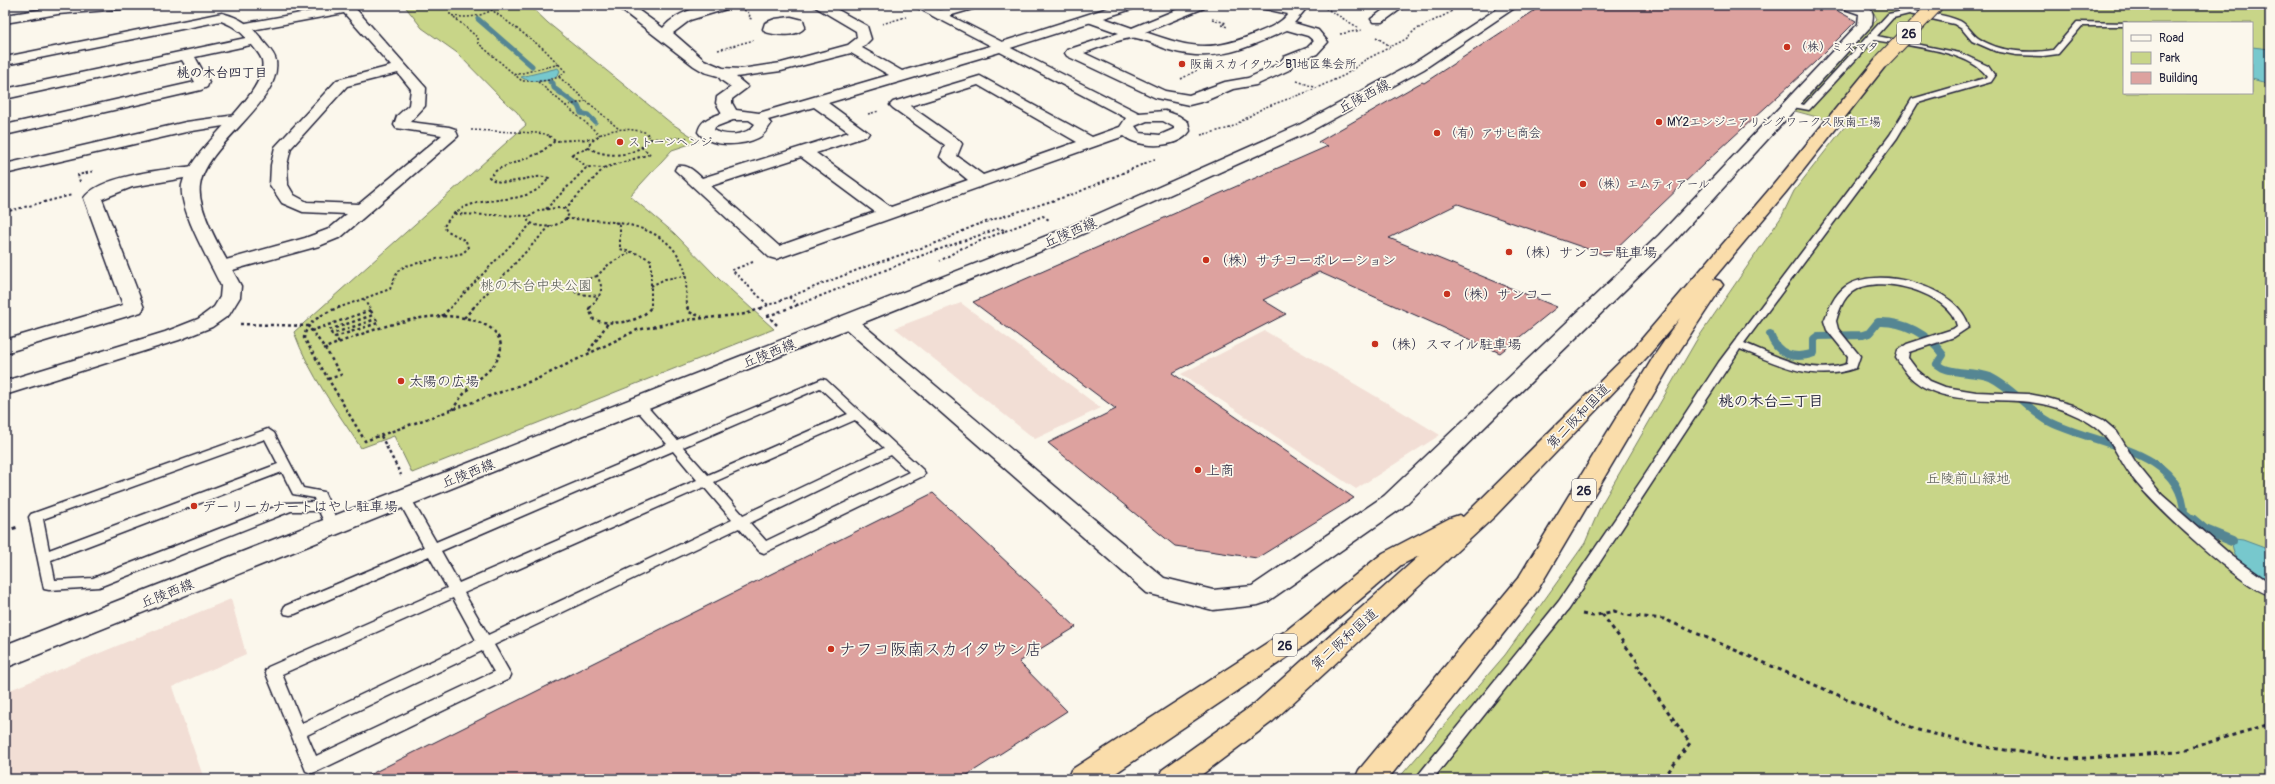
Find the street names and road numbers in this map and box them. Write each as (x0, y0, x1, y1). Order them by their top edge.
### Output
road number: 26 (1897, 22, 1921, 44)
street label: 丘陵西線 (1336, 76, 1393, 117)
street label: 丘陵西線 (1041, 214, 1099, 251)
street label: 丘陵西線 (740, 335, 798, 372)
street label: 第二阪和国道 (1543, 380, 1614, 452)
street label: 丘陵西線 (439, 455, 497, 492)
road number: 26 (1572, 479, 1596, 501)
street label: 丘陵西線 (138, 575, 196, 612)
street label: 第二阪和国道 (1307, 605, 1381, 674)
road number: 26 (1273, 634, 1297, 656)

